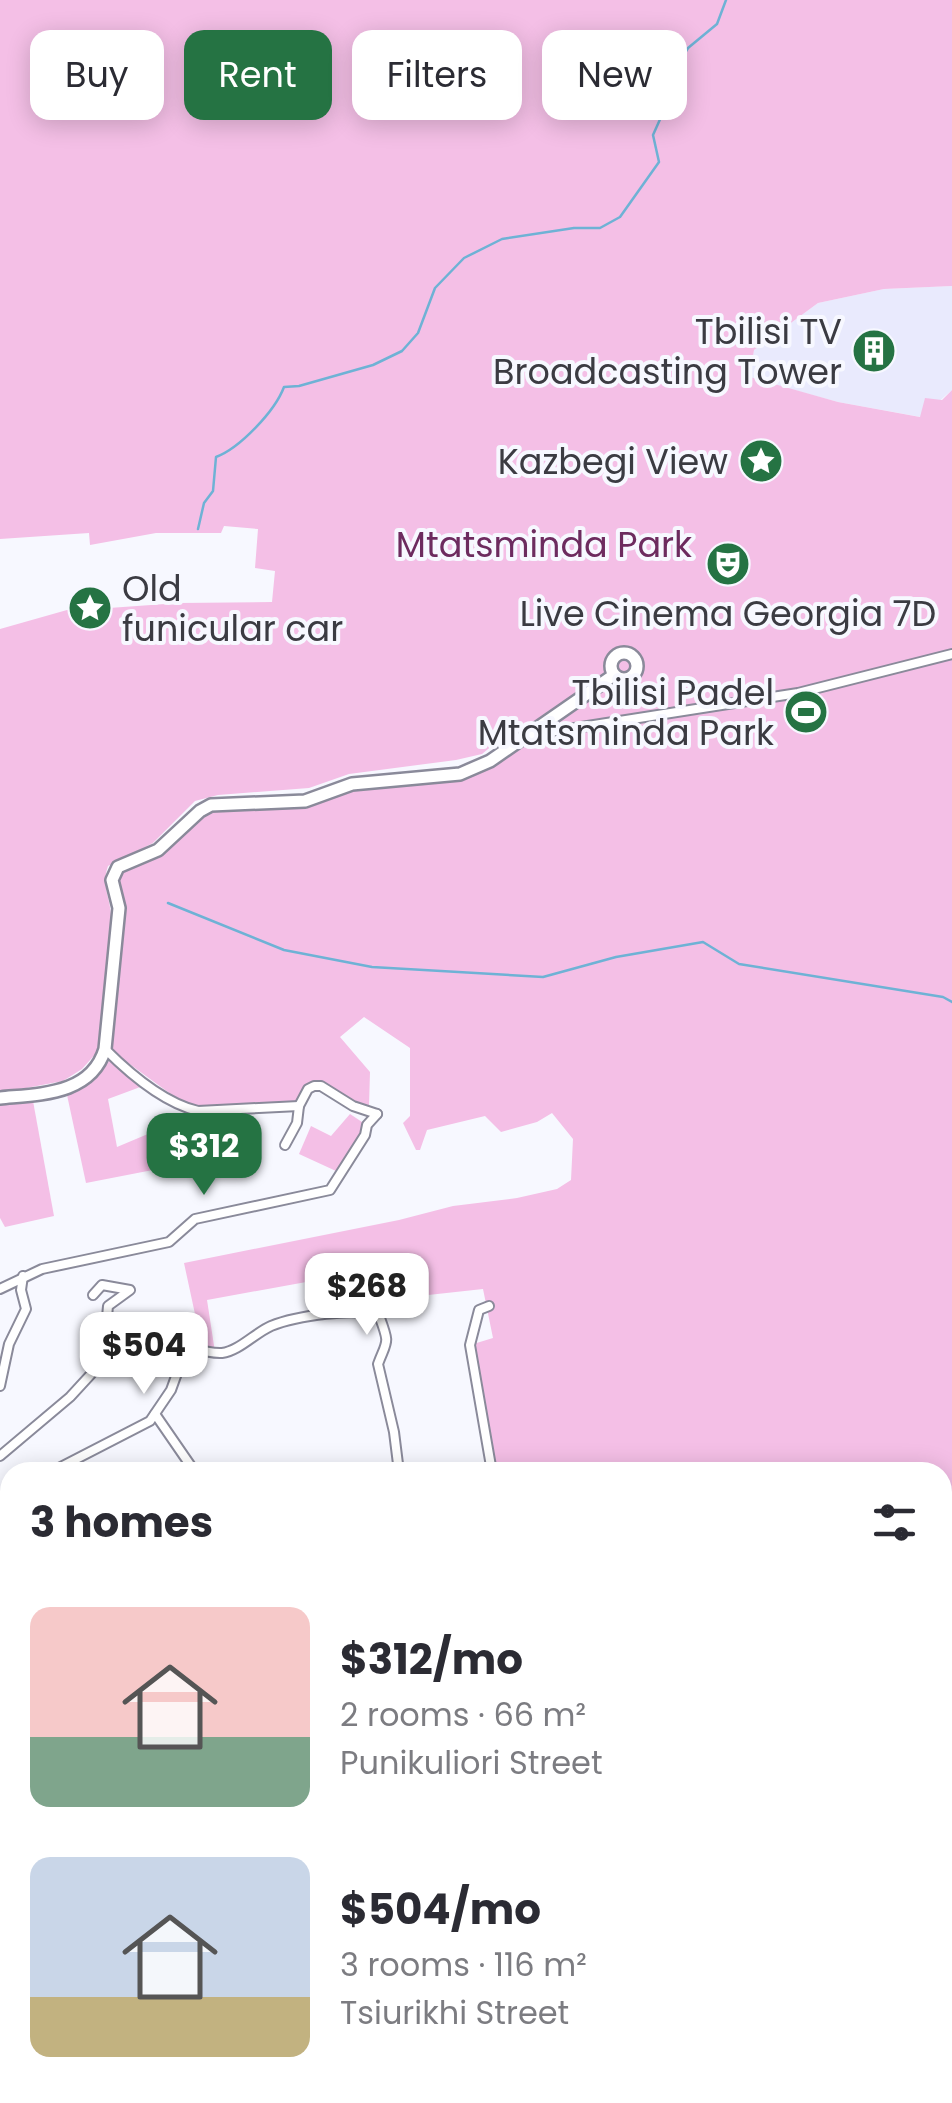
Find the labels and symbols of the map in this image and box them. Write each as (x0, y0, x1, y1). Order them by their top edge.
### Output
place label: Tbilisi TV Broadcasting Tower (493, 307, 842, 396)
building icon: Tbilisi TV Broadcasting Tower (851, 328, 897, 374)
place label: Kazbegi View (498, 437, 728, 486)
place icon: Kazbegi View (738, 438, 784, 484)
park label: Mtatsminda Park (396, 520, 692, 569)
theatre icon: Live Cinema Georgia 7D (705, 541, 751, 587)
place label: Old funicular car (122, 564, 343, 653)
place icon: Old funicular car (67, 585, 113, 631)
place label: Live Cinema Georgia 7D (520, 589, 936, 638)
place label: Tbilisi Padel Mtatsminda Park (478, 668, 774, 757)
sports icon: Tbilisi Padel Mtatsminda Park (783, 689, 829, 735)
pin: $312 (145, 1113, 263, 1198)
pin: $268 (308, 1253, 426, 1338)
pin: $504 (85, 1312, 203, 1397)

